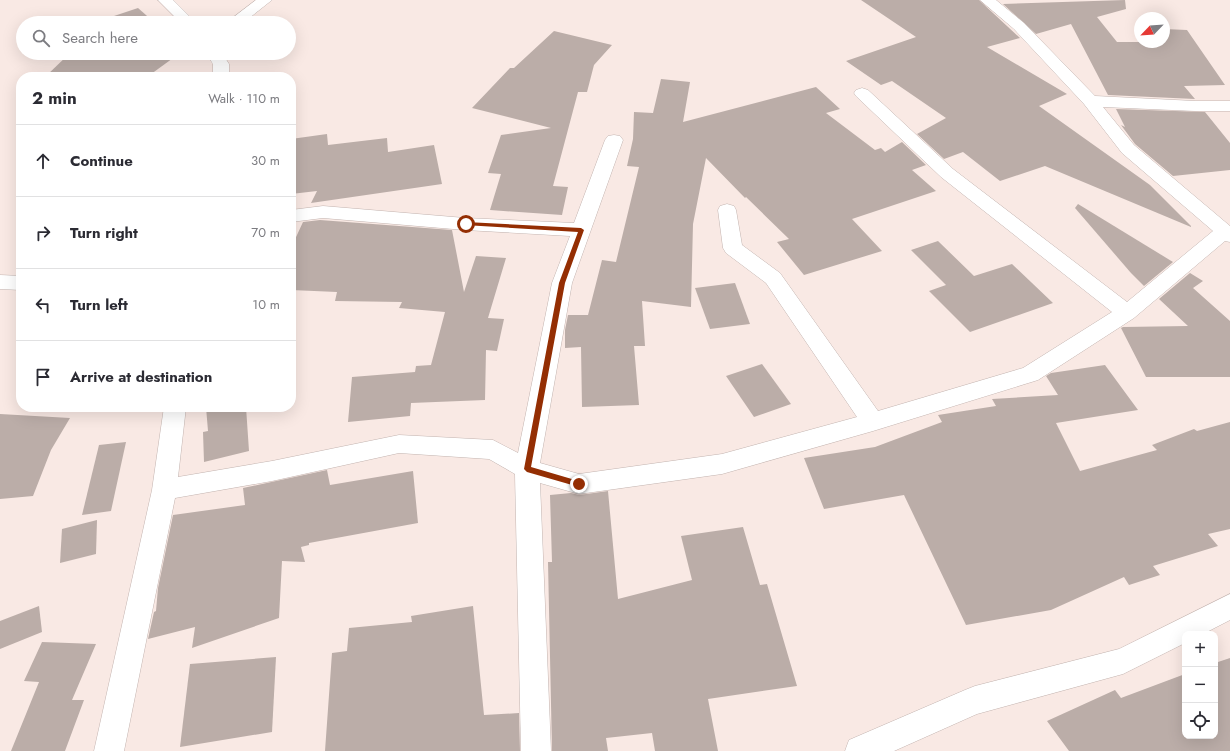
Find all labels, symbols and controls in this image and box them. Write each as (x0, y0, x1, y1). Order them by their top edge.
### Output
north arrow (1134, 12, 1170, 48)
search box (16, 16, 296, 60)
icon: search (30, 27, 52, 49)
text: Search here (62, 27, 138, 49)
text: 2 min (32, 86, 77, 110)
text: Walk · 110 m (208, 89, 280, 108)
icon: ahead (32, 150, 54, 172)
text: Continue (70, 150, 133, 172)
text: 30 m (251, 151, 280, 170)
route start (457, 215, 475, 233)
icon: right (32, 222, 54, 244)
text: Turn right (70, 222, 138, 244)
text: 70 m (251, 223, 280, 242)
icon: left (32, 294, 54, 316)
text: Turn left (70, 294, 128, 316)
text: 10 m (252, 295, 280, 314)
icon: arrive (32, 366, 54, 388)
text: Arrive at destination (70, 366, 212, 388)
route end (570, 475, 588, 493)
map controls (1182, 631, 1218, 739)
button: + (1182, 631, 1218, 667)
button: − (1182, 667, 1218, 703)
button: locate (1182, 703, 1218, 739)

